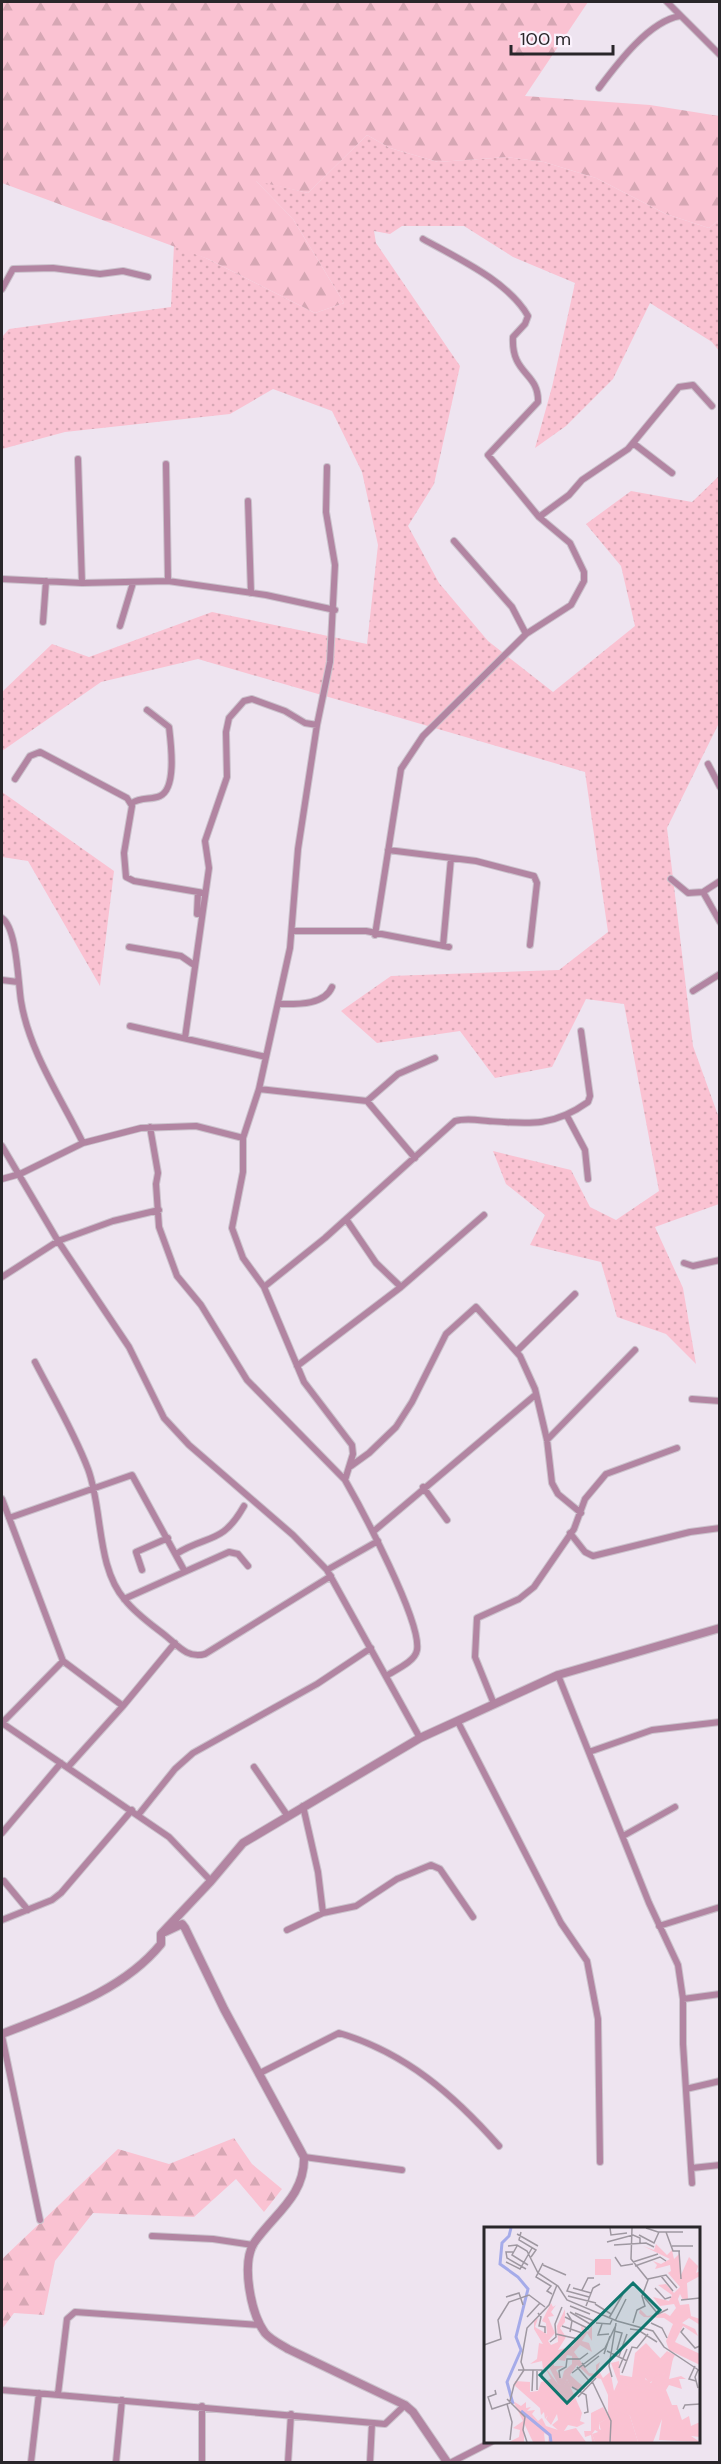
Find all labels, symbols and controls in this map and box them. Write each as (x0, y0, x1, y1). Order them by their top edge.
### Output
scale bar (511, 18, 613, 56)
text: 100 m (520, 27, 571, 51)
inset map (484, 2227, 700, 2443)

